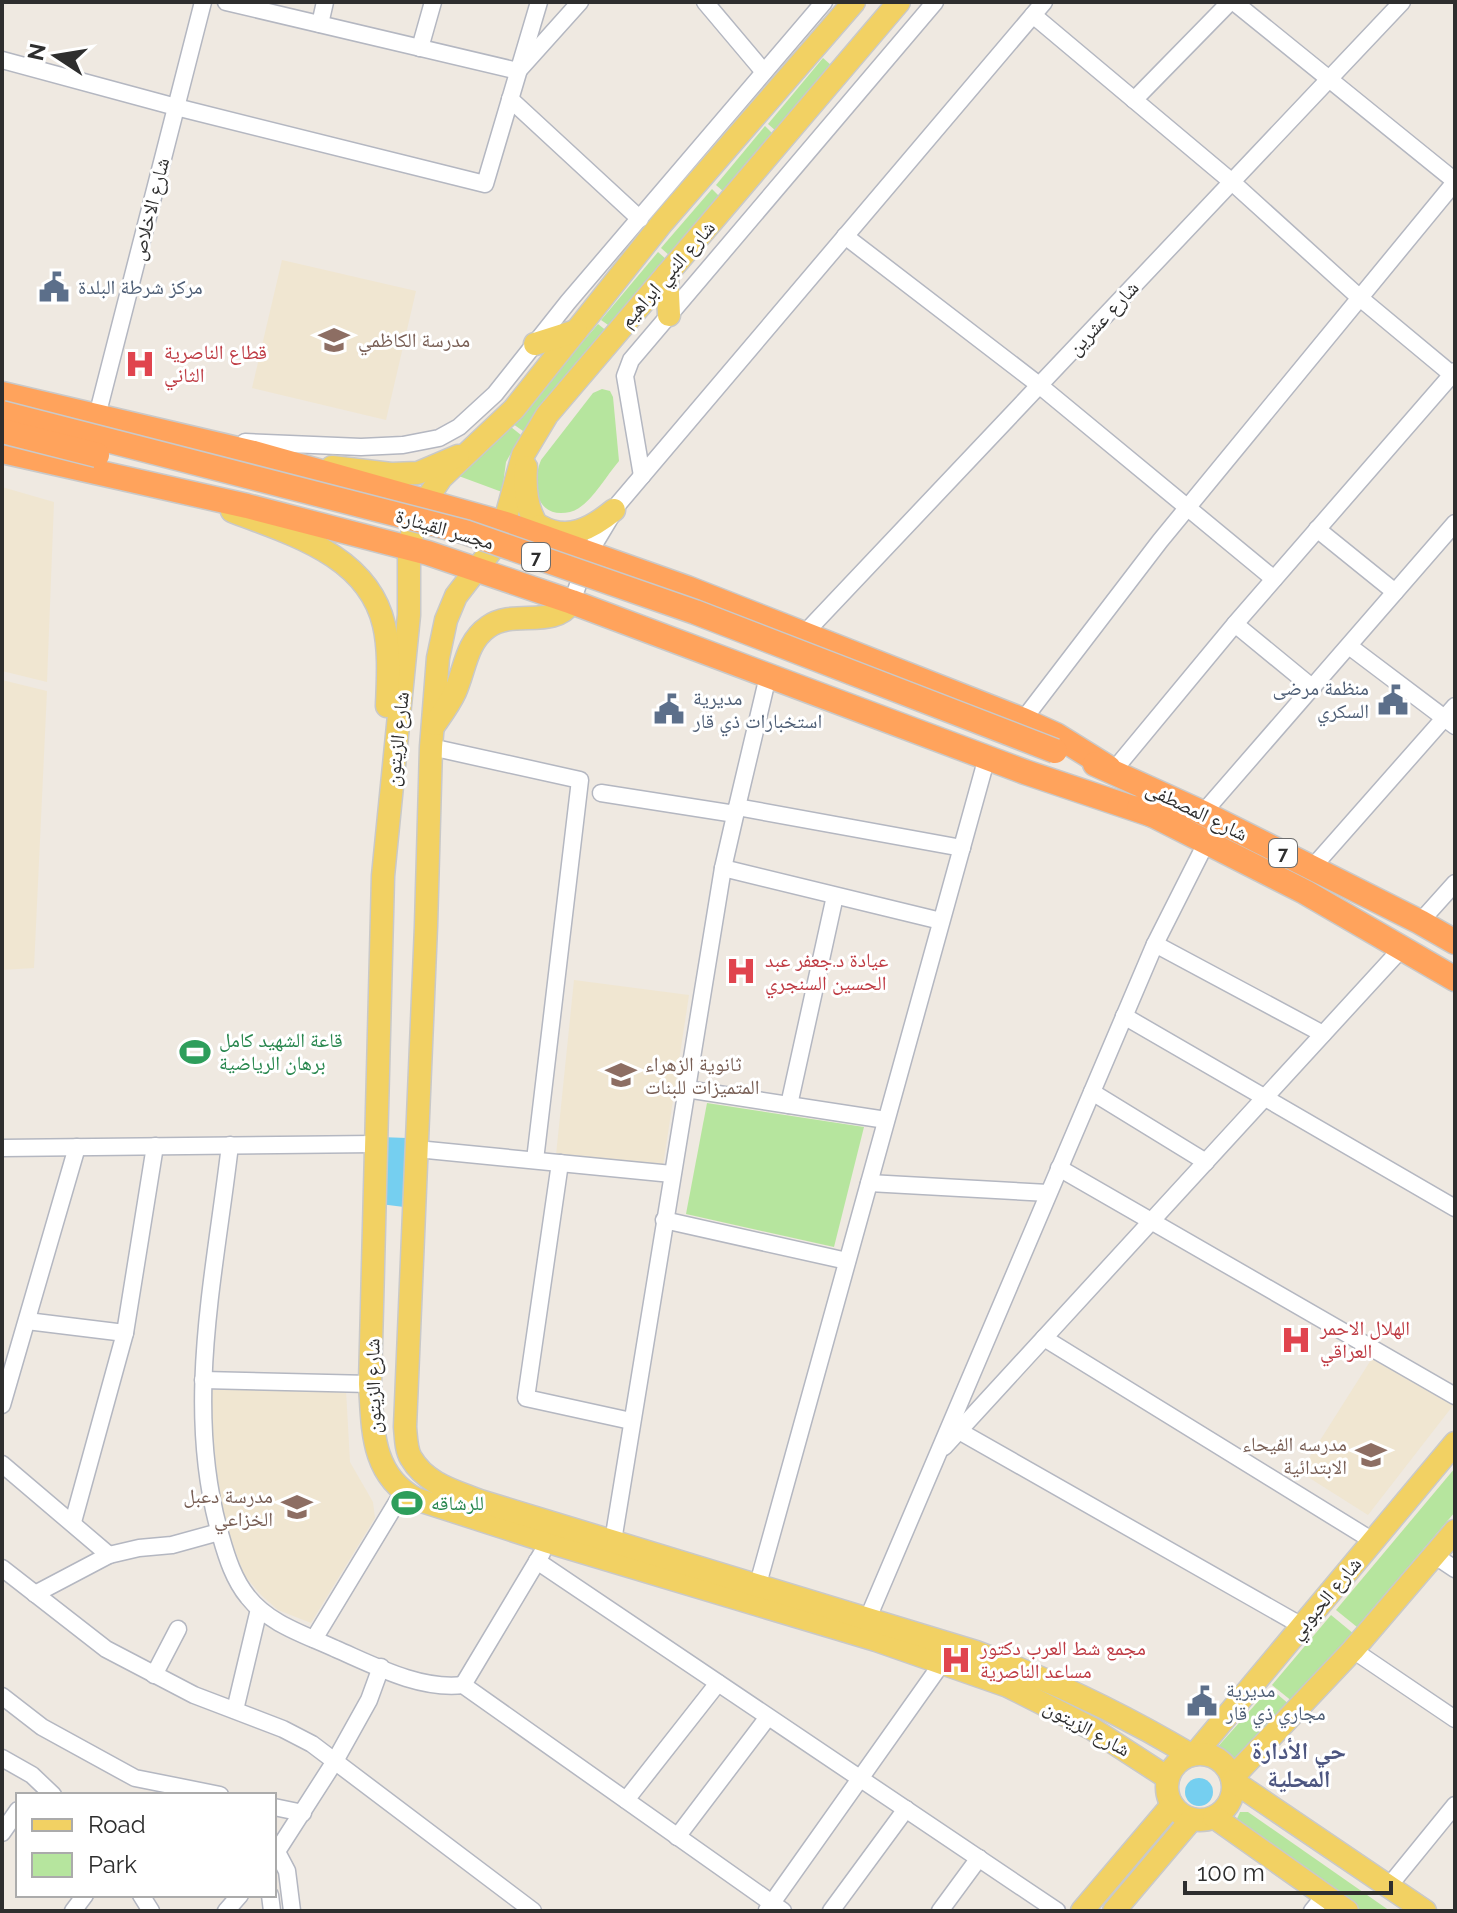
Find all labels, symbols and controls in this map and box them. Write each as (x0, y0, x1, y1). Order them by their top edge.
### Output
north arrow (16, 16, 96, 96)
text: N (22, 41, 51, 63)
street label: شارع الاخلاص (126, 155, 175, 263)
street label: شارع النبي ابراهيم (614, 216, 723, 335)
public building icon: مركز شرطة البلدة (37, 270, 71, 304)
place label: مركز شرطة البلدة (78, 275, 203, 299)
street label: شارع عشرين (1062, 276, 1144, 361)
school or university icon: مدرسة الكاظمي (317, 323, 351, 357)
place label: مدرسة الكاظمي (358, 328, 470, 356)
place label: قطاع الناصرية الثاني (164, 340, 267, 391)
hospital icon: قطاع الناصرية الثاني (123, 347, 157, 381)
street label: مجسر القيثارة (393, 504, 497, 554)
road number: 7 (522, 543, 550, 571)
place label: منظمة مرضى السكري (1272, 676, 1369, 727)
public building icon: منظمة مرضى السكري (1376, 683, 1410, 717)
place label: مديرية استخبارات ذي قار (692, 686, 822, 737)
street label: شارع الزيتون (380, 690, 415, 788)
public building icon: مديرية استخبارات ذي قار (652, 692, 686, 726)
street label: شارع المصطفى (1142, 776, 1252, 847)
road number: 7 (1269, 839, 1297, 867)
place label: عيادة د.جعفر عبد الحسين السنجري (765, 948, 888, 999)
hospital icon: عيادة د.جعفر عبد الحسين السنجري (724, 954, 758, 988)
place label: قاعة الشهيد كامل برهان الرياضية (219, 1028, 343, 1075)
sports icon: قاعة الشهيد كامل برهان الرياضية (178, 1035, 212, 1069)
place label: ثانوية الزهراء المتميزات للبنات (645, 1052, 760, 1099)
school or university icon: ثانوية الزهراء المتميزات للبنات (604, 1058, 638, 1092)
place label: الهلال الاحمر العراقي (1319, 1316, 1410, 1367)
hospital icon: الهلال الاحمر العراقي (1279, 1323, 1313, 1357)
street label: شارع الزيتون (360, 1338, 387, 1434)
place label: مدرسه الفيحاء الابتدائية (1242, 1432, 1347, 1479)
school or university icon: مدرسه الفيحاء الابتدائية (1354, 1438, 1388, 1472)
place label: مدرسة دعبل الخزاعي (183, 1484, 273, 1535)
sports icon: للرشاقه (390, 1486, 424, 1520)
school or university icon: مدرسة دعبل الخزاعي (280, 1490, 314, 1524)
place label: للرشاقه (431, 1491, 484, 1515)
street label: شارع الحبوبي (1284, 1552, 1369, 1647)
place label: مجمع شط العرب دكتور مساعد الناصرية (979, 1636, 1146, 1683)
hospital icon: مجمع شط العرب دكتور مساعد الناصرية (939, 1643, 973, 1677)
place label: مديرية مجاري ذي قار (1225, 1678, 1326, 1729)
public building icon: مديرية مجاري ذي قار (1185, 1684, 1219, 1718)
street label: شارع الزيتون (1039, 1694, 1135, 1762)
district label: حي الأدارة المحلية (1252, 1736, 1346, 1793)
legend (16, 1793, 276, 1897)
text: Road (88, 1810, 146, 1839)
scale bar (1185, 1845, 1391, 1895)
text: Park (88, 1850, 137, 1879)
text: 100 m (1197, 1858, 1265, 1887)

